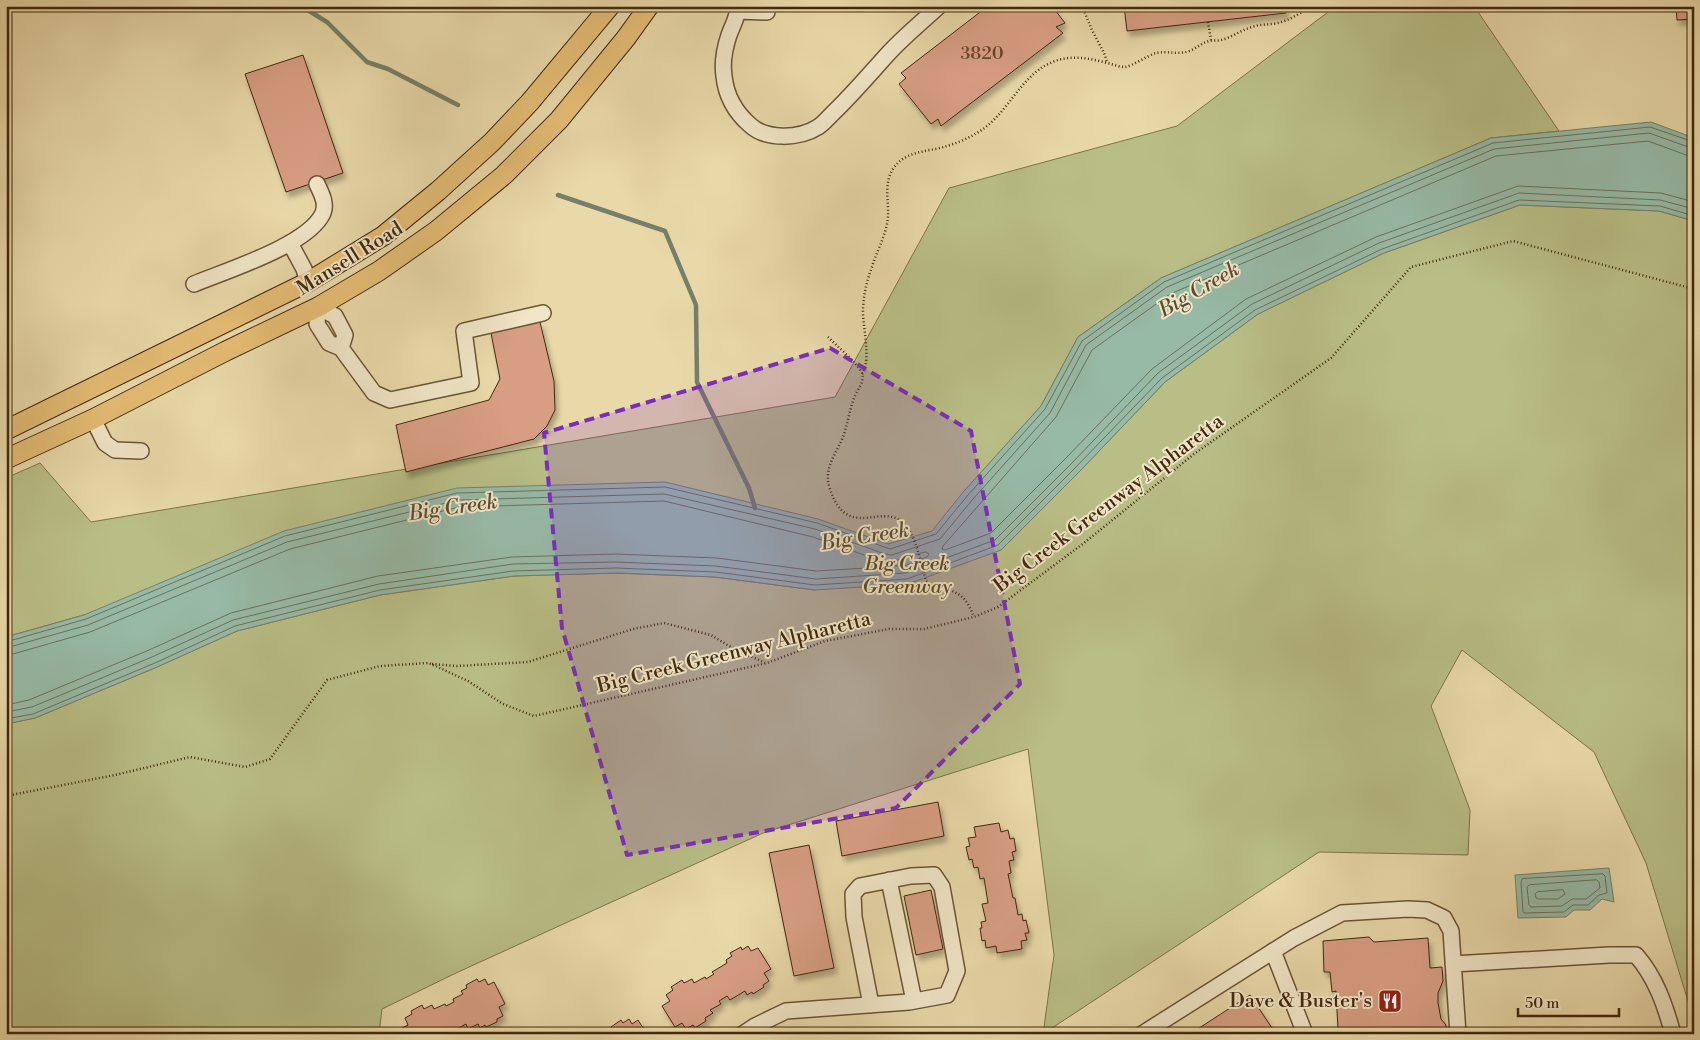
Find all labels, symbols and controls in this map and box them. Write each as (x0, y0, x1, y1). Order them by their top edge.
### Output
house number: 3820 (960, 42, 1004, 65)
street label: Mansell Road (292, 216, 408, 302)
water label: Big Creek (1153, 256, 1244, 324)
street label: Big Creek Greenway Alpharetta (988, 409, 1230, 599)
water label: Big Creek (406, 489, 499, 527)
water label: Big Creek (818, 517, 911, 557)
park label: Big Creek Greenway (862, 552, 952, 600)
street label: Big Creek Greenway Alpharetta (593, 607, 874, 699)
scale bar (1518, 985, 1619, 1017)
restaurant icon: Dave & Buster's (1377, 988, 1403, 1014)
place label: Dave & Buster's (1229, 989, 1372, 1014)
text: 50 m (1525, 994, 1559, 1013)

